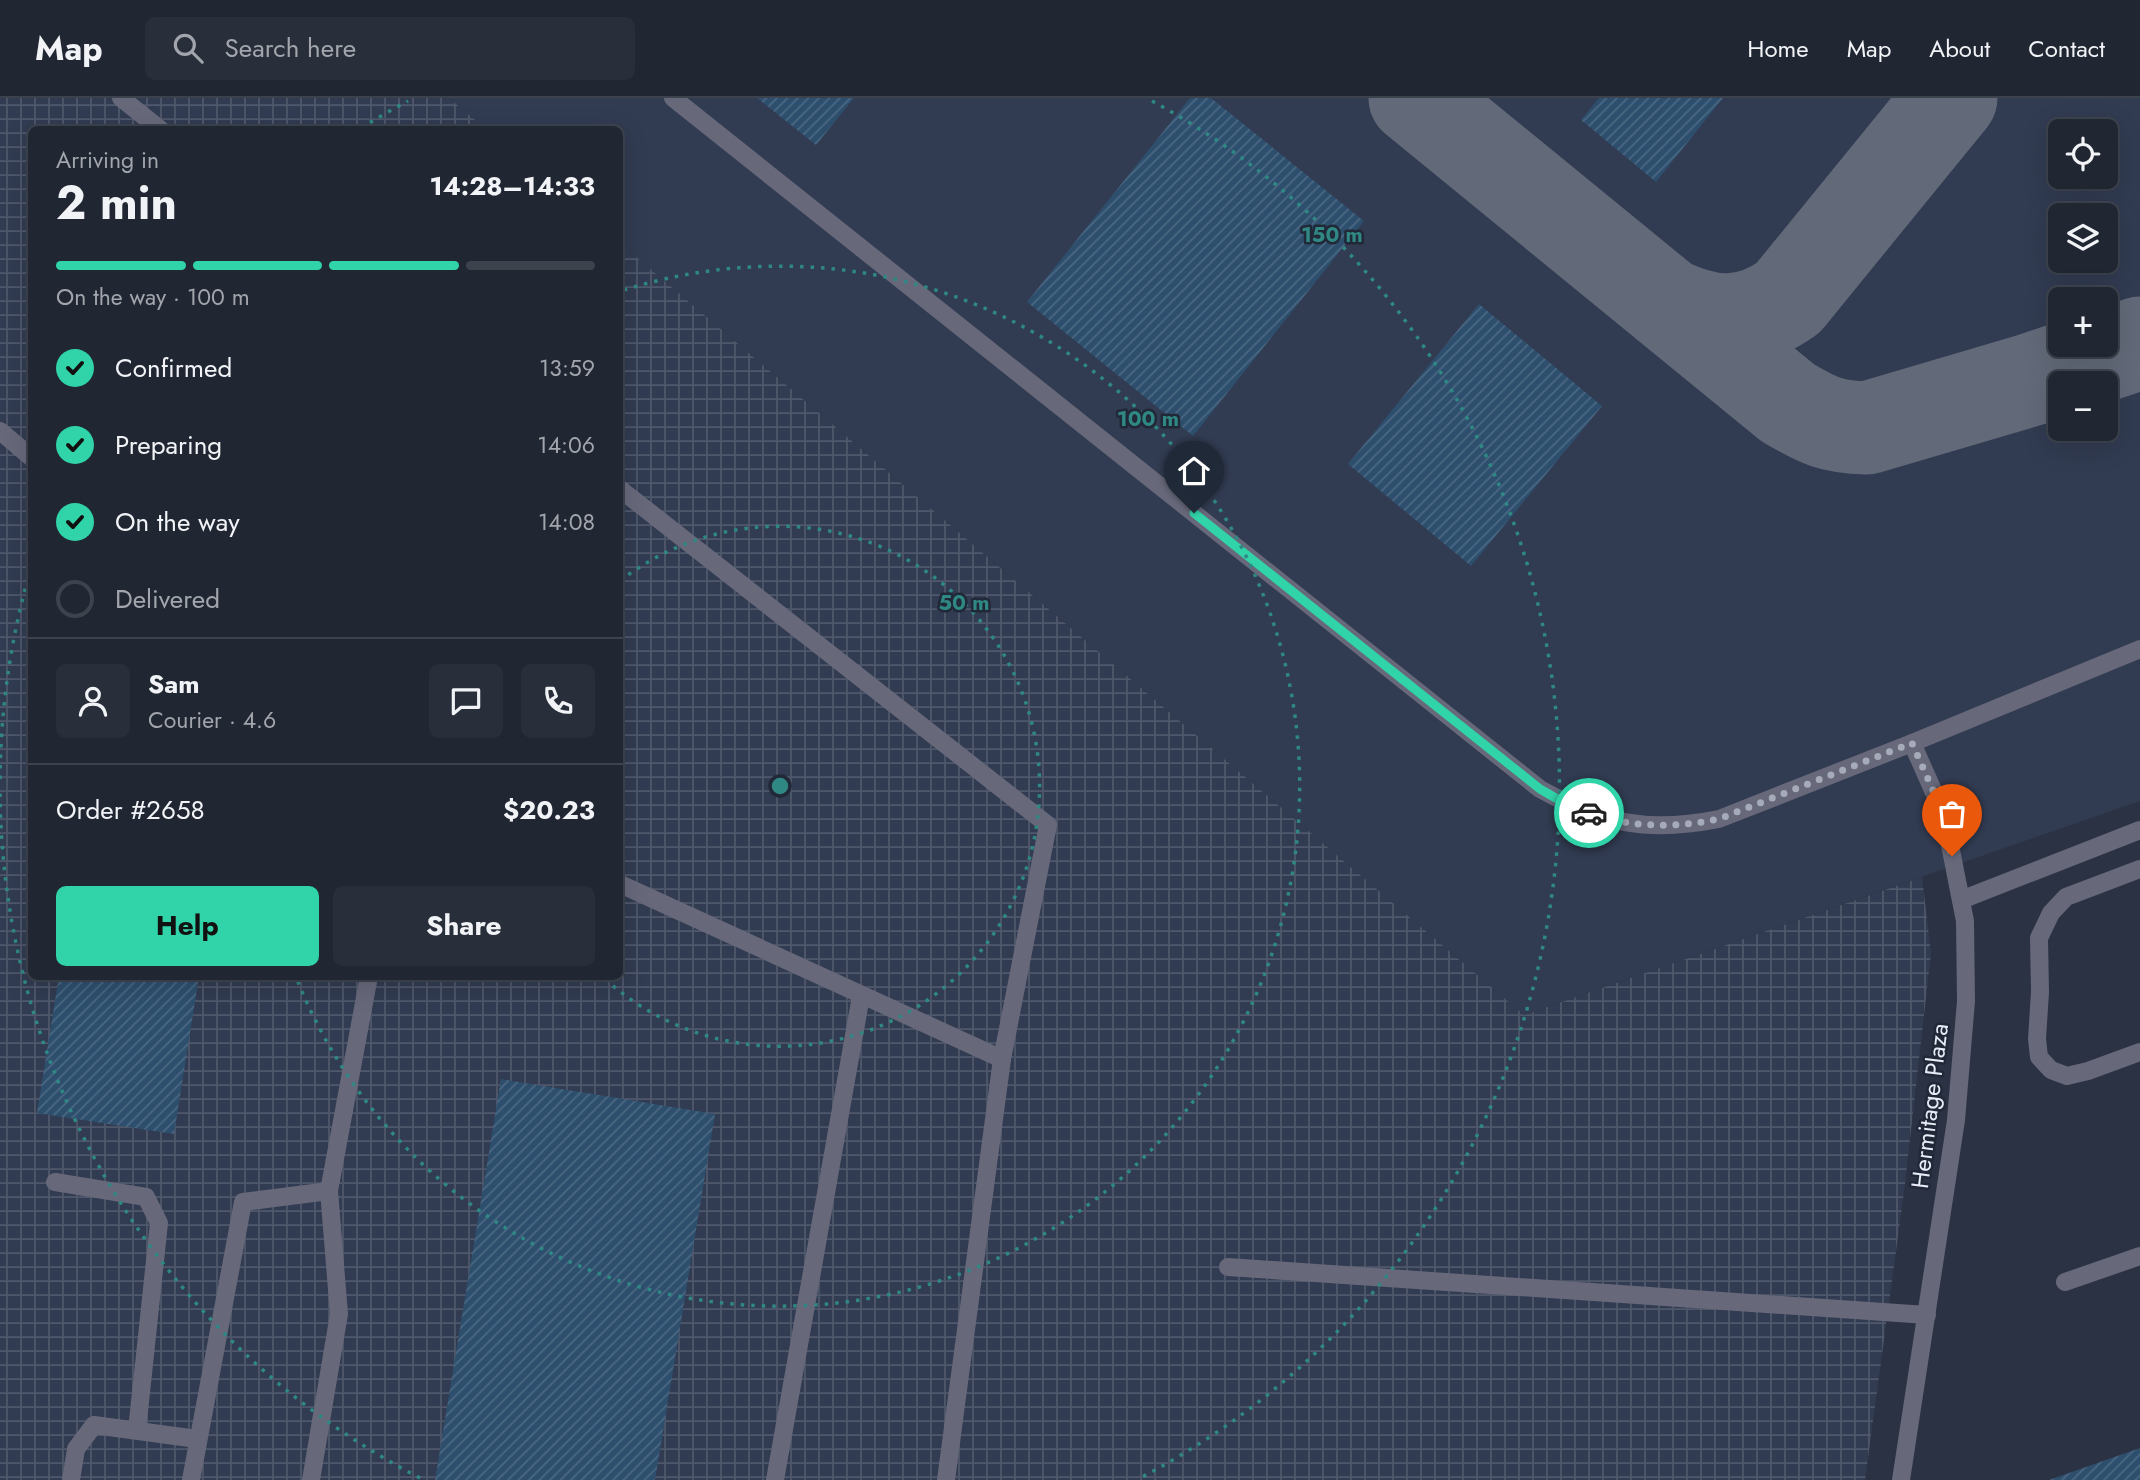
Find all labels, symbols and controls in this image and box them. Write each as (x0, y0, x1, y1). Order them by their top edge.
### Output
search box (145, 17, 635, 80)
text: Map (35, 25, 103, 72)
icon: search (169, 29, 207, 67)
text: Search here (225, 29, 356, 67)
text: Home (1747, 31, 1809, 66)
text: Map (1847, 31, 1891, 66)
text: About (1929, 31, 1990, 66)
text: Contact (2028, 31, 2105, 66)
map controls (2048, 119, 2118, 441)
button: locate (2048, 119, 2118, 189)
text: Arriving in (56, 143, 159, 177)
text: 14:28–14:33 (429, 167, 595, 205)
text: 2 min (56, 170, 177, 236)
button: layers (2048, 203, 2118, 273)
text: 150 m (1301, 220, 1363, 250)
text: On the way · 100 m (56, 280, 250, 314)
button: + (2048, 287, 2118, 357)
icon: check (56, 349, 94, 387)
text: Confirmed (115, 349, 232, 387)
text: 13:59 (539, 351, 595, 385)
button: − (2048, 371, 2118, 441)
text: 100 m (1117, 404, 1179, 434)
icon: check (56, 426, 94, 464)
text: Preparing (115, 426, 222, 464)
text: 14:06 (537, 428, 595, 462)
pin (1164, 441, 1224, 513)
icon: home (1175, 452, 1213, 490)
icon: check (56, 503, 94, 541)
text: On the way (115, 503, 240, 541)
text: 14:08 (538, 505, 595, 539)
text: Delivered (115, 580, 220, 618)
text: 50 m (939, 588, 989, 618)
button: person (56, 664, 130, 738)
button: chat (429, 664, 503, 738)
button: phone (521, 664, 595, 738)
text: Sam (148, 665, 200, 703)
text: Courier · 4.6 (148, 703, 276, 737)
centre of rings (768, 774, 792, 798)
courier (1554, 778, 1624, 848)
pin (1922, 784, 1982, 856)
text: Order #2658 (56, 791, 205, 829)
text: $20.23 (503, 791, 595, 829)
icon: car (1570, 794, 1608, 832)
icon: bag (1933, 795, 1971, 833)
button: Help (56, 886, 319, 966)
button: Share (333, 886, 595, 966)
street label: Hermitage Plaza (1902, 1021, 1957, 1190)

